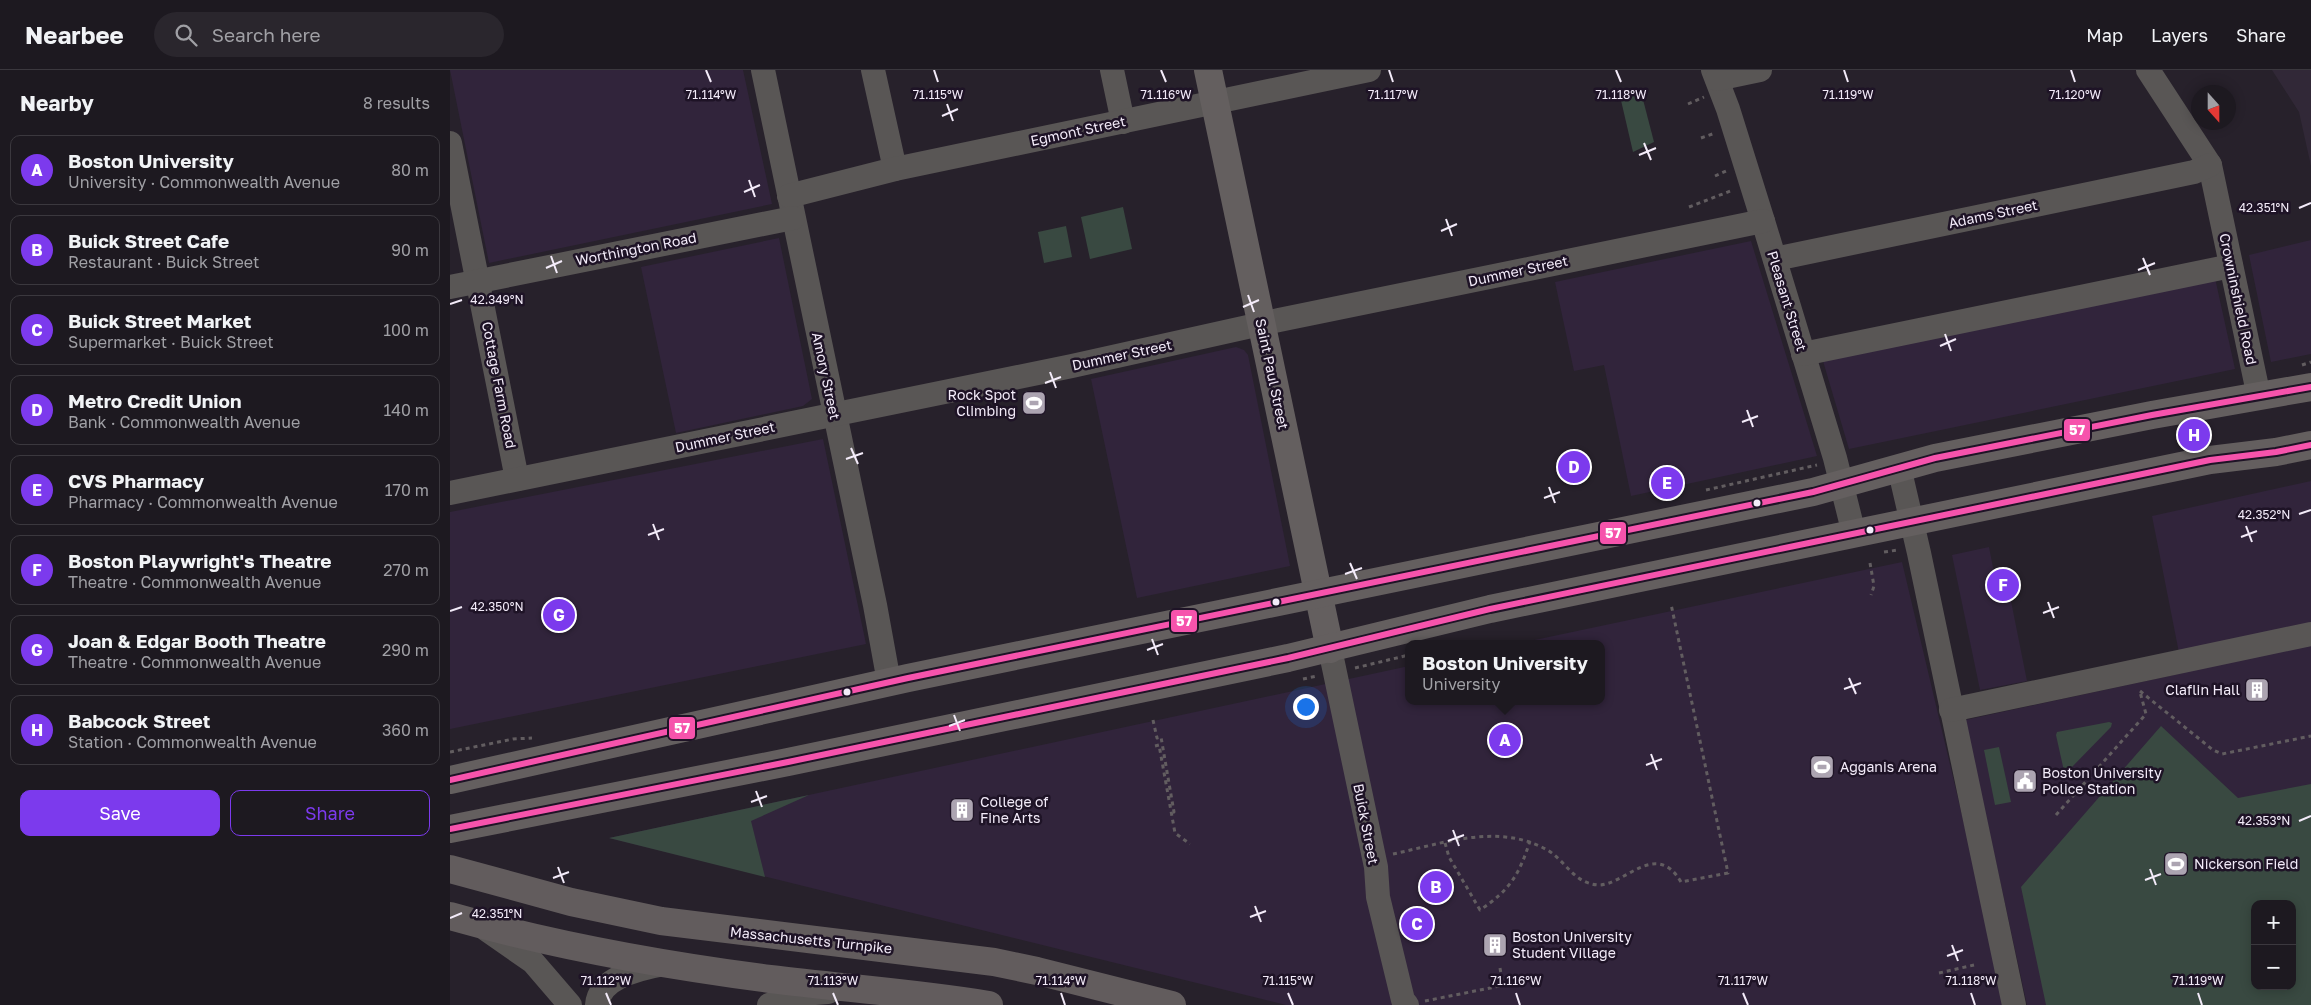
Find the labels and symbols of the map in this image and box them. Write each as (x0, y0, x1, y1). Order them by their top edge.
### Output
north arrow (2191, 85, 2236, 130)
text: 71.114°W (686, 87, 737, 102)
text: 71.115°W (913, 87, 964, 102)
text: 71.116°W (1141, 87, 1192, 102)
text: 71.117°W (1368, 87, 1418, 102)
text: 71.118°W (1596, 87, 1647, 102)
text: 71.119°W (1823, 87, 1874, 102)
text: 71.120°W (2049, 87, 2102, 102)
street label: Egmont Street (1029, 112, 1127, 149)
street label: Adams Street (1947, 196, 2039, 231)
text: 42.351°N (2239, 200, 2289, 215)
street label: Worthington Road (574, 228, 698, 269)
street label: Crowninshield Road (2216, 232, 2261, 366)
street label: Pleasant Street (1764, 249, 1811, 353)
street label: Dummer Street (1466, 252, 1569, 289)
text: 42.349°N (470, 292, 524, 307)
street label: Saint Paul Street (1252, 317, 1293, 431)
street label: Cottage Farm Road (479, 320, 520, 450)
street label: Amory Street (809, 331, 844, 421)
street label: Dummer Street (1070, 336, 1173, 373)
place label: Rock Spot Climbing (948, 386, 1016, 419)
sports icon: Rock Spot Climbing (1021, 390, 1047, 416)
pin: H (2178, 416, 2210, 454)
street label: Dummer Street (673, 418, 776, 455)
line badge: 57 (2063, 418, 2091, 442)
text: 57 (2069, 421, 2085, 438)
pin: D (1558, 448, 1590, 486)
pin: E (1651, 464, 1683, 502)
unlabelled marker (1752, 498, 1762, 508)
text: 42.352°N (2238, 507, 2290, 522)
line badge: 57 (1599, 521, 1627, 545)
text: 57 (1605, 524, 1621, 541)
unlabelled marker (1865, 525, 1875, 535)
pin: F (1987, 566, 2019, 604)
pin: G (543, 596, 575, 634)
unlabelled marker (1271, 597, 1281, 607)
text: 42.350°N (470, 599, 524, 614)
line badge: 57 (1170, 609, 1198, 633)
text: 57 (1176, 612, 1192, 629)
building icon: Claflin Hall (2244, 677, 2270, 703)
place label: Claflin Hall (2165, 681, 2240, 698)
unlabelled marker (842, 687, 852, 697)
your location (1293, 694, 1319, 720)
line badge: 57 (668, 716, 696, 740)
text: 57 (674, 719, 690, 736)
pin: A (1489, 721, 1521, 759)
sports icon: Agganis Arena (1809, 754, 1835, 780)
place label: Agganis Arena (1840, 758, 1937, 775)
place label: Boston University Police Station (2042, 764, 2162, 797)
public building icon: Boston University Police Station (2012, 768, 2038, 794)
street label: Buick Street (1350, 782, 1383, 866)
place label: College of Fine Arts (980, 793, 1048, 826)
building icon: College of Fine Arts (949, 797, 975, 823)
text: 42.353°N (2238, 813, 2290, 828)
sports icon: Nickerson Field (2163, 851, 2189, 877)
place label: Nickerson Field (2194, 855, 2298, 872)
pin: B (1420, 868, 1452, 906)
pin: C (1401, 905, 1433, 943)
text: 42.351°N (472, 906, 522, 921)
street label: Massachusetts Turnpike (729, 923, 893, 956)
place label: Boston University Student Village (1512, 928, 1632, 961)
building icon: Boston University Student Village (1482, 932, 1508, 958)
text: 71.112°W (581, 973, 632, 988)
text: 71.113°W (808, 973, 859, 988)
text: 71.114°W (1036, 973, 1087, 988)
text: 71.115°W (1263, 973, 1314, 988)
text: 71.116°W (1491, 973, 1542, 988)
text: 71.117°W (1718, 973, 1768, 988)
text: 71.118°W (1946, 973, 1997, 988)
text: 71.119°W (2173, 973, 2224, 988)

